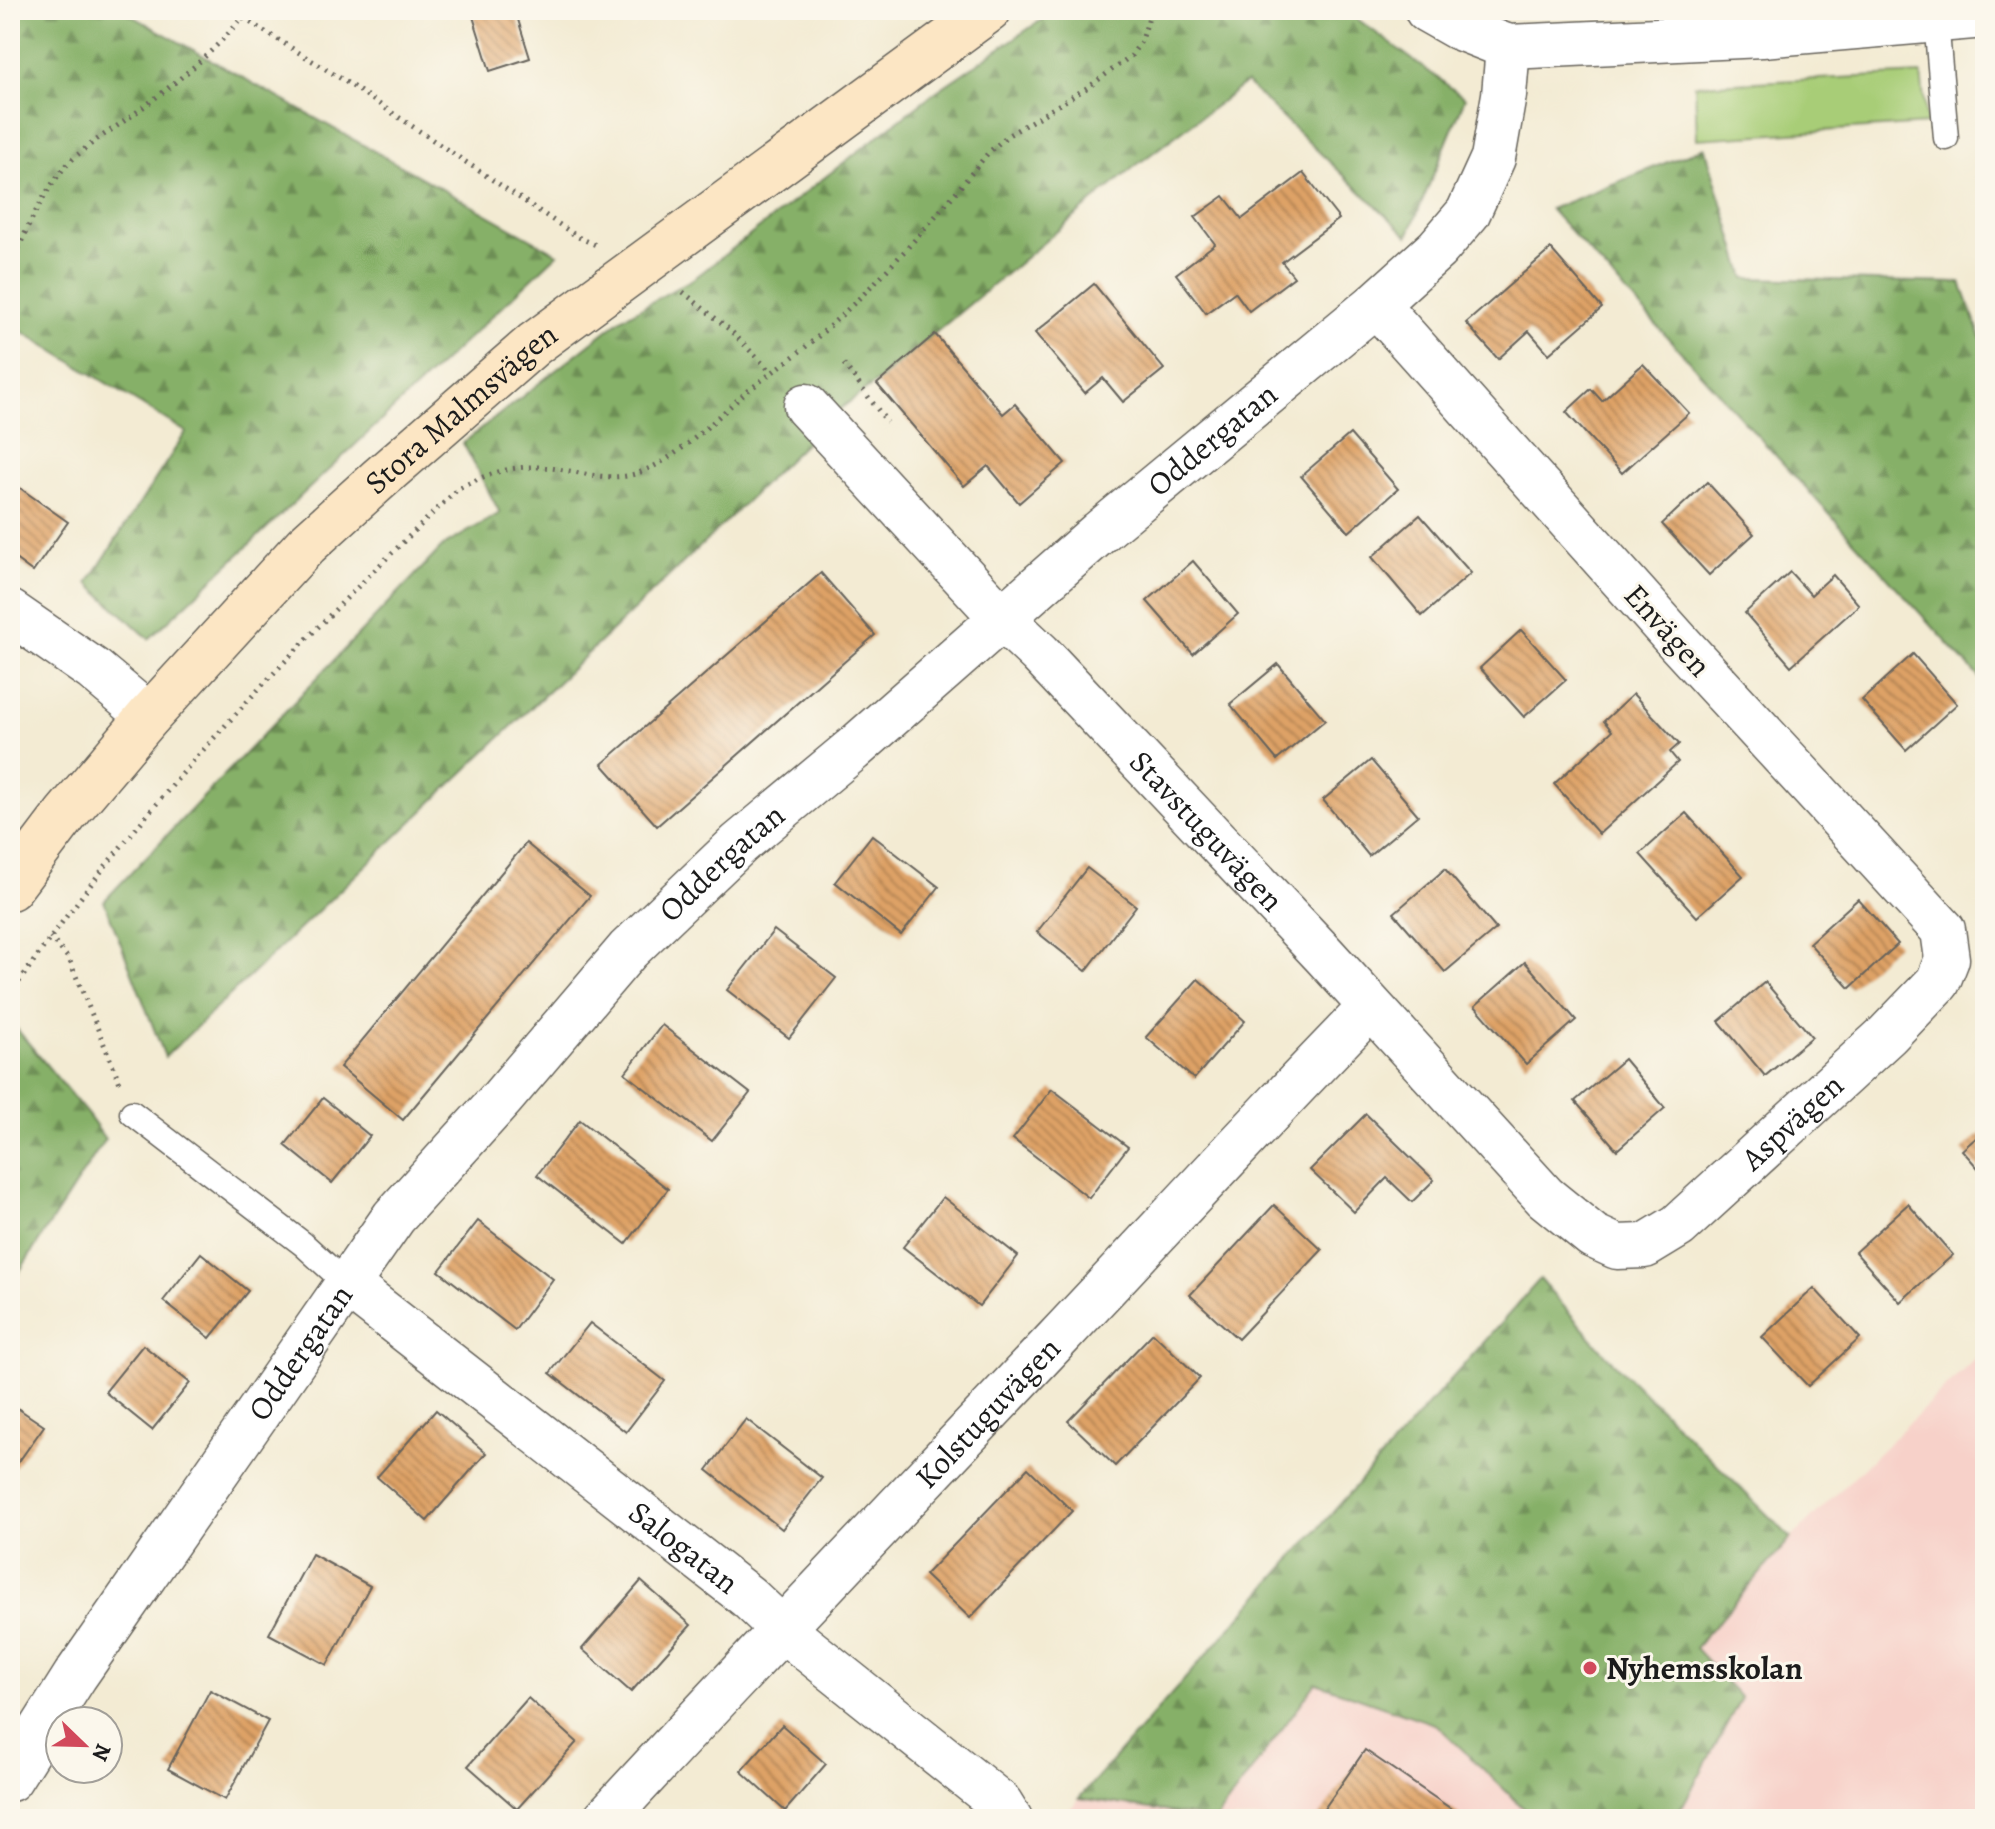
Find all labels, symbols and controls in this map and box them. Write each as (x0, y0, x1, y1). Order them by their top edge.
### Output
street label: Stora Malmsvägen (355, 312, 566, 504)
street label: Oddergatan (1138, 372, 1287, 506)
street label: Envägen (1614, 574, 1722, 686)
street label: Stavstuguvägen (1120, 740, 1294, 921)
street label: Oddergatan (649, 793, 794, 932)
street label: Aspvägen (1731, 1064, 1853, 1181)
street label: Oddergatan (237, 1275, 363, 1429)
street label: Kolstuguvägen (905, 1327, 1070, 1498)
street label: Salogatan (620, 1490, 748, 1604)
place label: Nyhemsskolan (1606, 1646, 1803, 1690)
marker: Nyhemsskolan (1581, 1659, 1599, 1677)
north arrow (44, 1705, 124, 1785)
text: N (85, 1739, 118, 1766)

